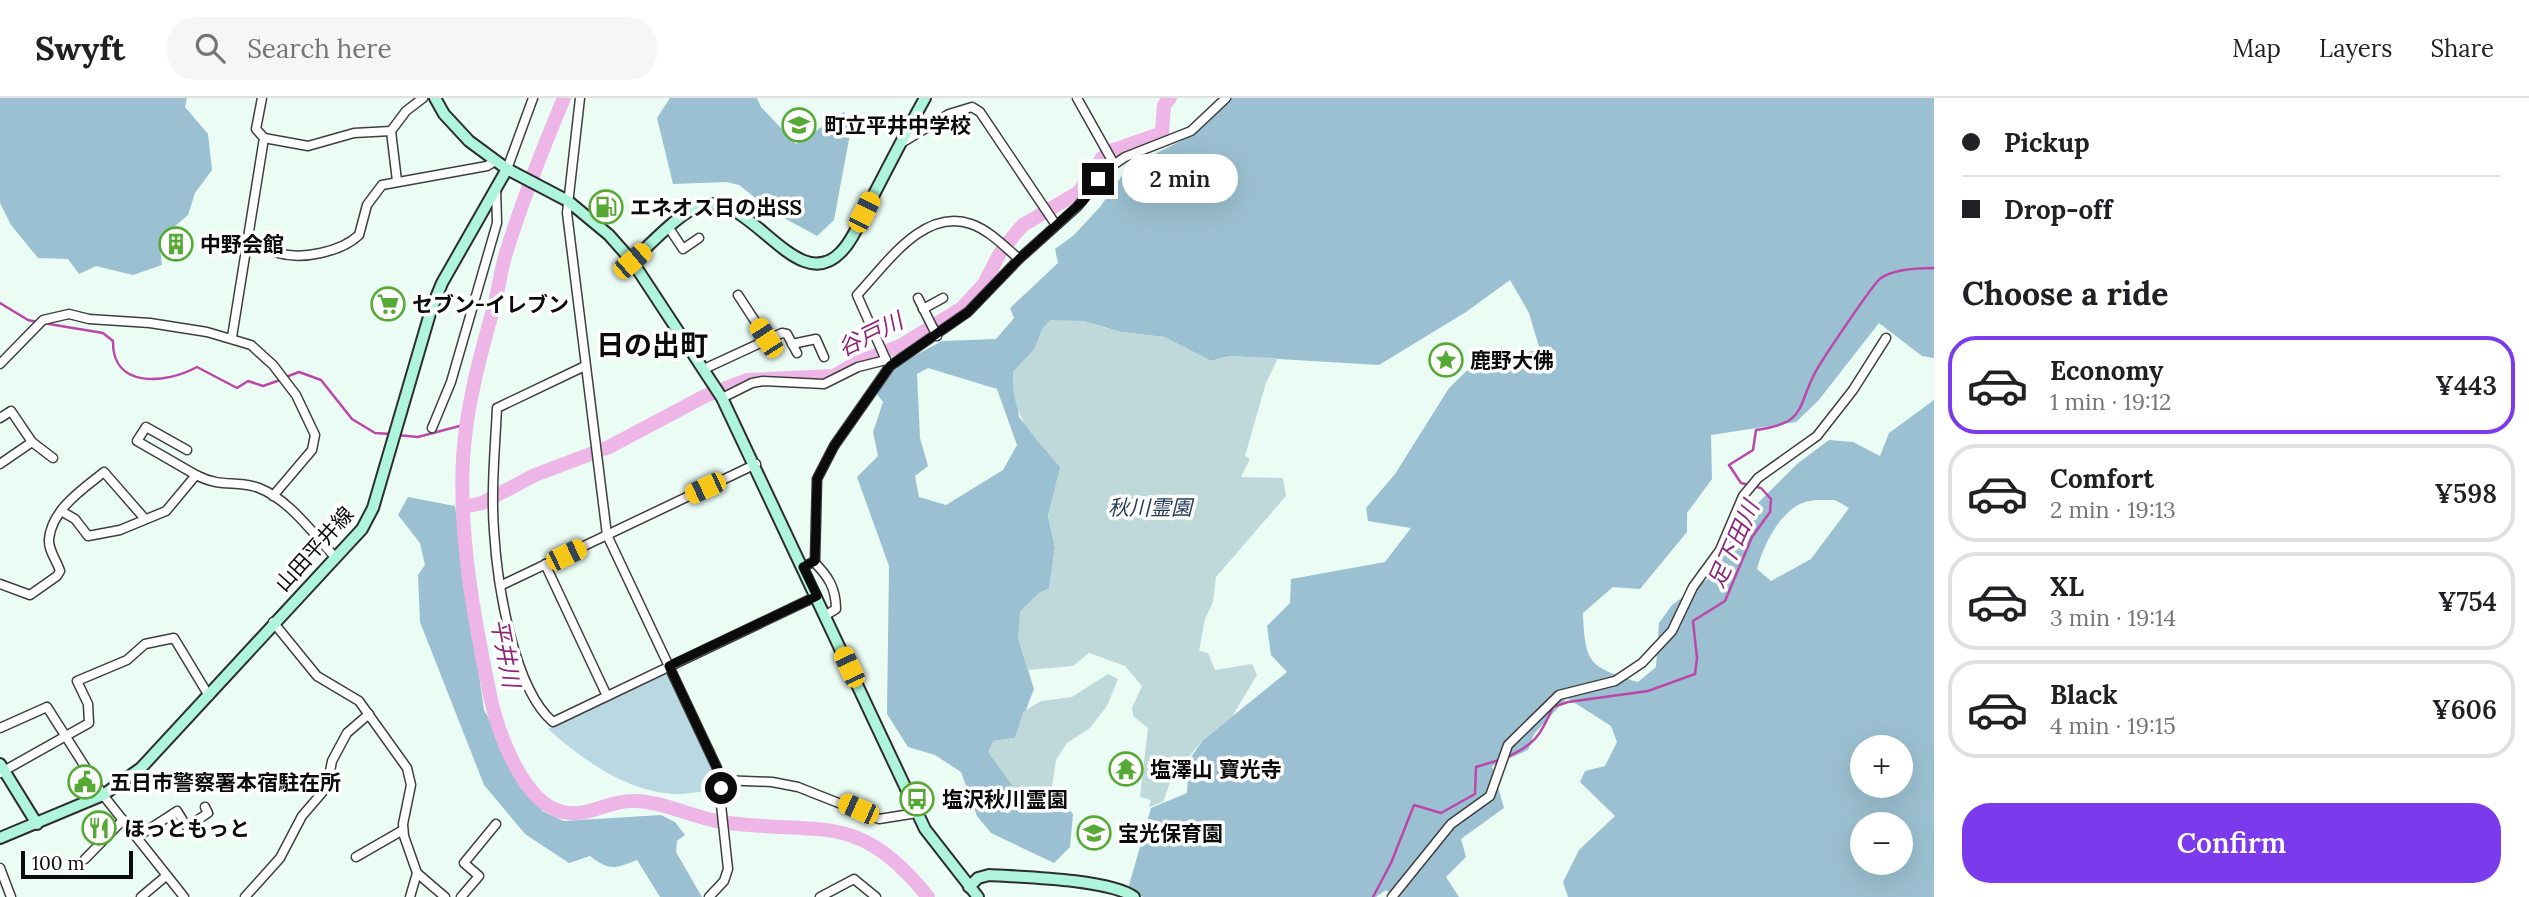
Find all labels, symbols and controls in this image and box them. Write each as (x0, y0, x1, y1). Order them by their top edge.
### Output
search box (167, 17, 657, 80)
text: Swyft (35, 27, 125, 69)
icon: search (191, 29, 229, 67)
text: Search here (247, 32, 391, 65)
text: Map (2232, 33, 2281, 64)
text: Layers (2319, 33, 2392, 64)
text: Share (2430, 33, 2494, 64)
school or university icon: 町立平井中学校 (780, 106, 818, 144)
place label: 町立平井中学校 (824, 112, 971, 139)
text: Pickup (2004, 126, 2090, 159)
callout: 2 min (1122, 154, 1238, 204)
route end (1082, 163, 1114, 195)
text: 2 min (1150, 164, 1210, 193)
fuel station icon: エネオス日の出SS (587, 188, 625, 226)
car (846, 189, 883, 235)
text: Drop-off (2004, 193, 2112, 226)
place label: エネオス日の出SS (630, 194, 802, 221)
building icon: 中野会館 (157, 225, 195, 263)
place label: 中野会館 (200, 231, 284, 258)
car (610, 239, 655, 283)
text: Choose a ride (1962, 273, 2169, 314)
supermarket icon: セブン-イレブン (369, 285, 407, 323)
place label: セブン-イレブン (412, 291, 569, 318)
water label: 谷戸川 (833, 305, 910, 362)
car (746, 315, 787, 361)
district label: 日の出町 (596, 327, 708, 363)
place icon: 鹿野大佛 (1427, 341, 1465, 379)
place label: 鹿野大佛 (1470, 347, 1554, 374)
icon: car (1966, 354, 2029, 417)
text: Economy (2050, 354, 2163, 387)
text: ¥443 (2435, 369, 2497, 402)
text: 1 min · 19:12 (2050, 387, 2171, 416)
icon: car (1966, 462, 2029, 525)
text: Comfort (2050, 462, 2154, 495)
car (682, 470, 729, 506)
text: ¥598 (2434, 477, 2497, 510)
water label: 足下田川 (1701, 493, 1766, 592)
park label: 秋川霊園 (1108, 494, 1195, 521)
text: 2 min · 19:13 (2050, 495, 2176, 524)
street label: 山田平井線 (269, 501, 359, 597)
car (543, 536, 590, 574)
icon: car (1966, 570, 2029, 633)
text: XL (2050, 570, 2084, 603)
text: ¥754 (2438, 585, 2497, 618)
text: 3 min · 19:14 (2050, 603, 2176, 632)
water label: 平井川 (485, 616, 527, 693)
car (831, 644, 868, 690)
icon: car (1966, 678, 2029, 741)
text: Black (2050, 678, 2118, 711)
text: ¥606 (2432, 693, 2497, 726)
text: 4 min · 19:15 (2050, 711, 2176, 740)
map controls (1850, 735, 1913, 875)
button: + (1850, 735, 1913, 798)
temple icon: 塩澤山 寶光寺 (1107, 750, 1145, 788)
place label: 塩澤山 寶光寺 (1150, 756, 1282, 783)
public building icon: 五日市警察署本宿駐在所 (66, 763, 104, 801)
place label: 五日市警察署本宿駐在所 (110, 769, 341, 796)
route start (705, 772, 737, 804)
bus stop icon: 塩沢秋川霊園 (898, 780, 936, 818)
place label: 塩沢秋川霊園 (942, 786, 1068, 813)
car (835, 791, 882, 827)
button: Confirm (1962, 803, 2501, 883)
restaurant icon: ほっともっと (80, 809, 118, 847)
button: − (1850, 812, 1913, 875)
school or university icon: 宝光保育園 (1075, 814, 1113, 852)
place label: ほっともっと (124, 815, 250, 842)
place label: 宝光保育園 (1118, 820, 1223, 847)
scale bar (21, 848, 133, 880)
text: 100 m (32, 851, 85, 875)

